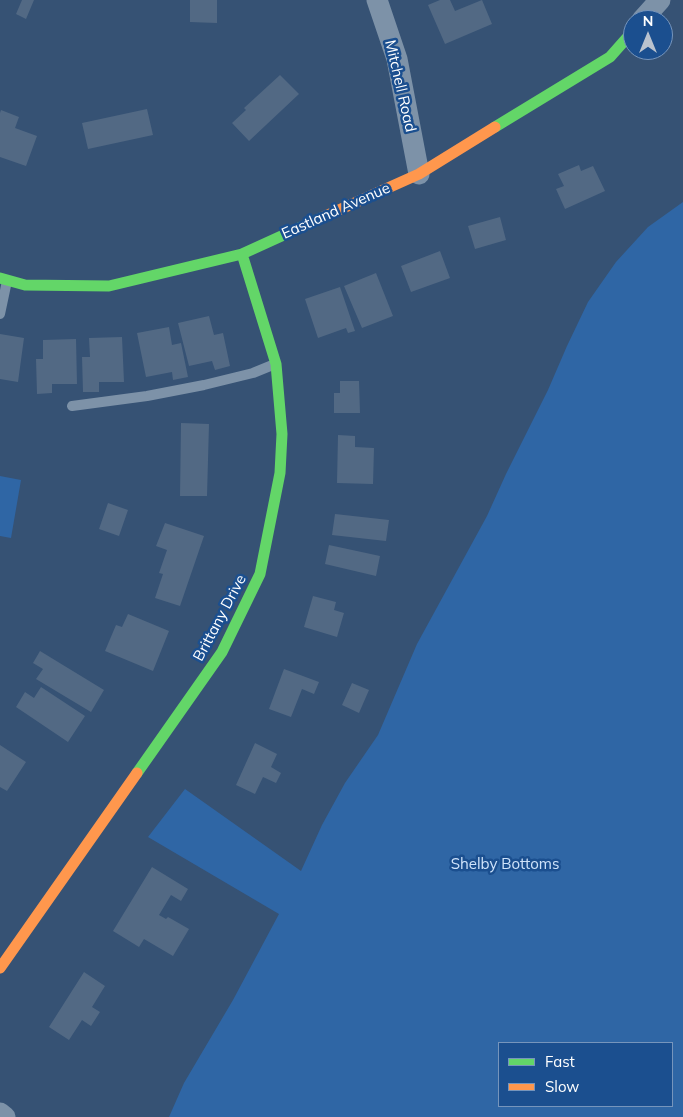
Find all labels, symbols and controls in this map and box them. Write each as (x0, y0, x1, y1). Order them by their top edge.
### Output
north arrow (623, 10, 673, 60)
text: N (643, 12, 653, 30)
street label: Mitchell Road (381, 38, 419, 134)
street label: Eastland Avenue (279, 179, 393, 243)
street label: Brittany Drive (190, 572, 250, 664)
park label: Shelby Bottoms (451, 855, 559, 873)
legend (498, 1042, 673, 1107)
text: Fast (545, 1052, 575, 1071)
text: Slow (545, 1077, 579, 1096)

